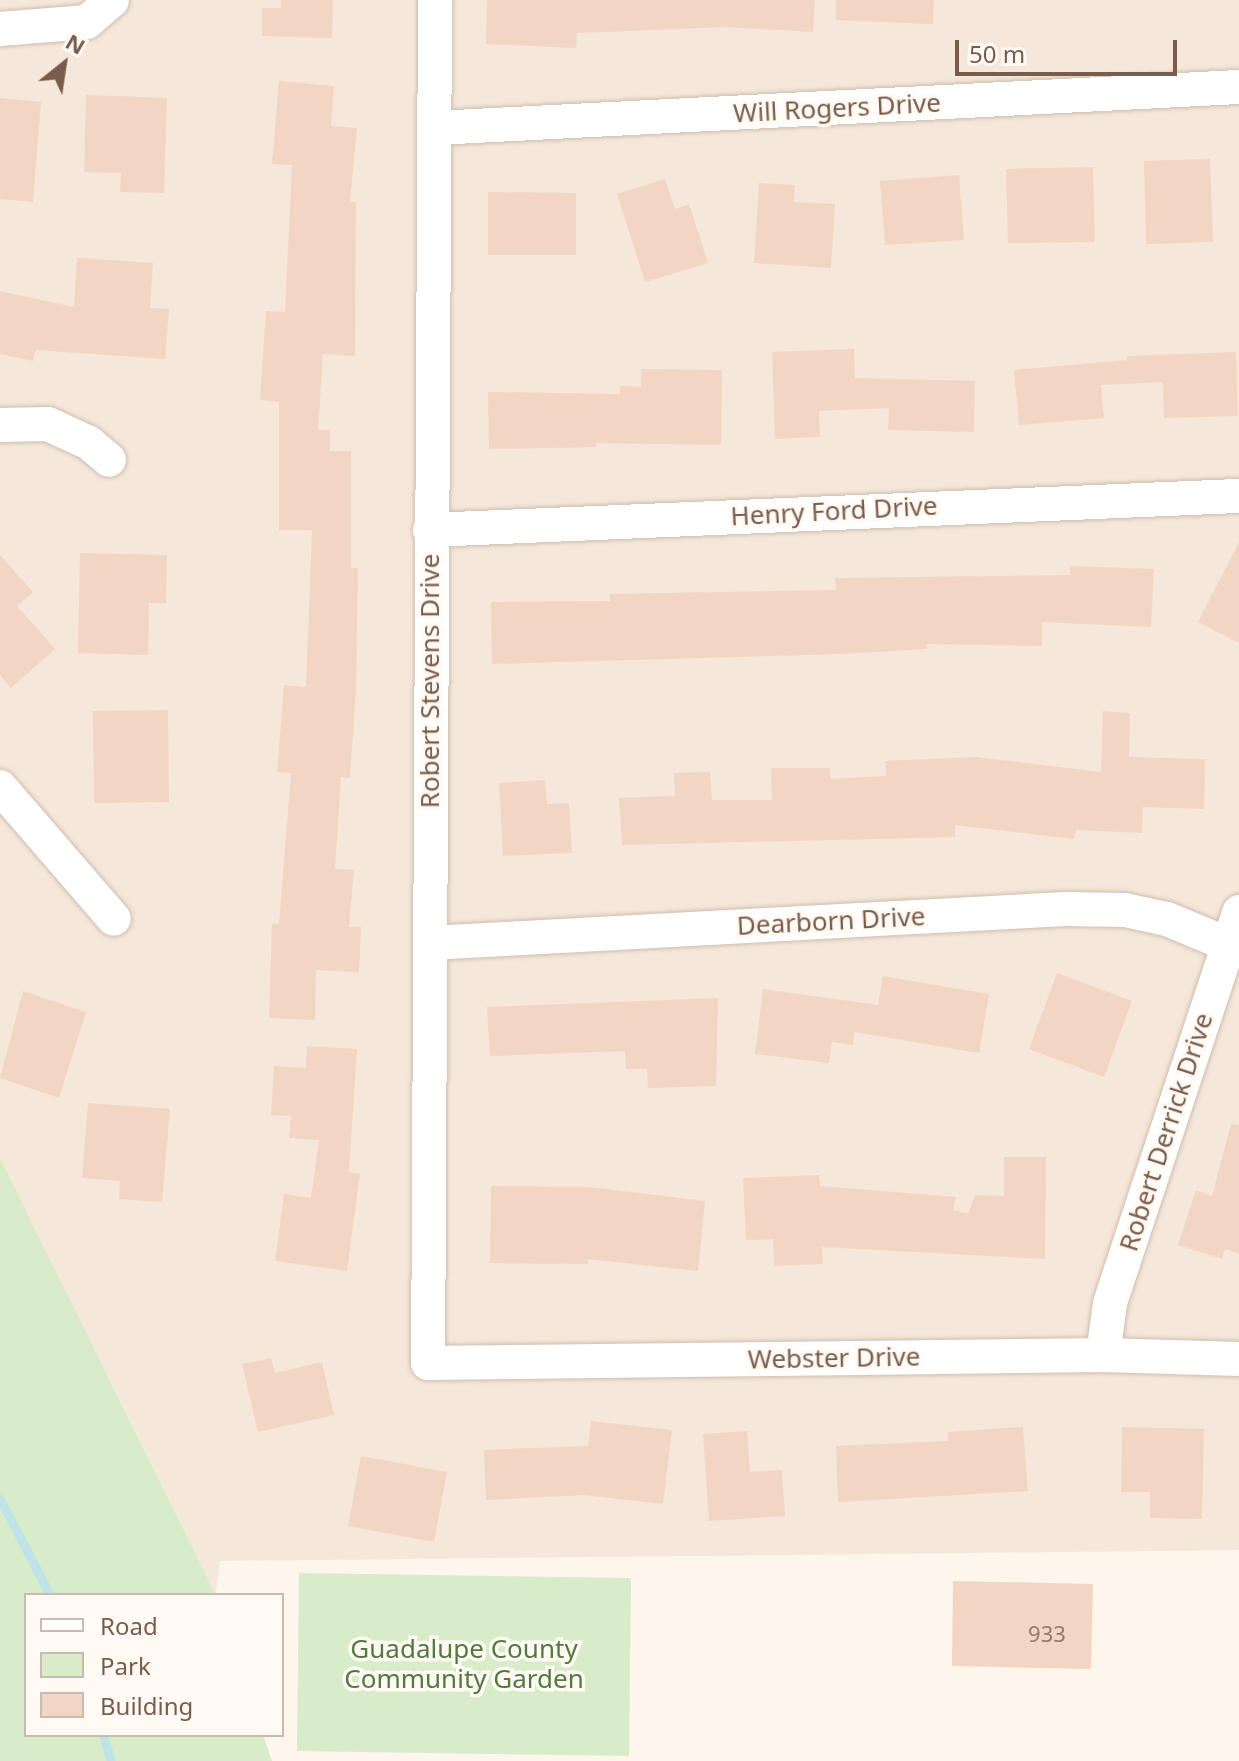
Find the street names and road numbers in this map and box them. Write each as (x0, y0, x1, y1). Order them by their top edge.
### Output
street label: Will Rogers Drive (732, 87, 942, 129)
street label: Henry Ford Drive (730, 490, 938, 532)
street label: Robert Stevens Drive (414, 554, 446, 808)
street label: Dearborn Drive (736, 900, 926, 942)
street label: Robert Derrick Drive (1113, 1009, 1219, 1255)
street label: Webster Drive (747, 1341, 921, 1375)

